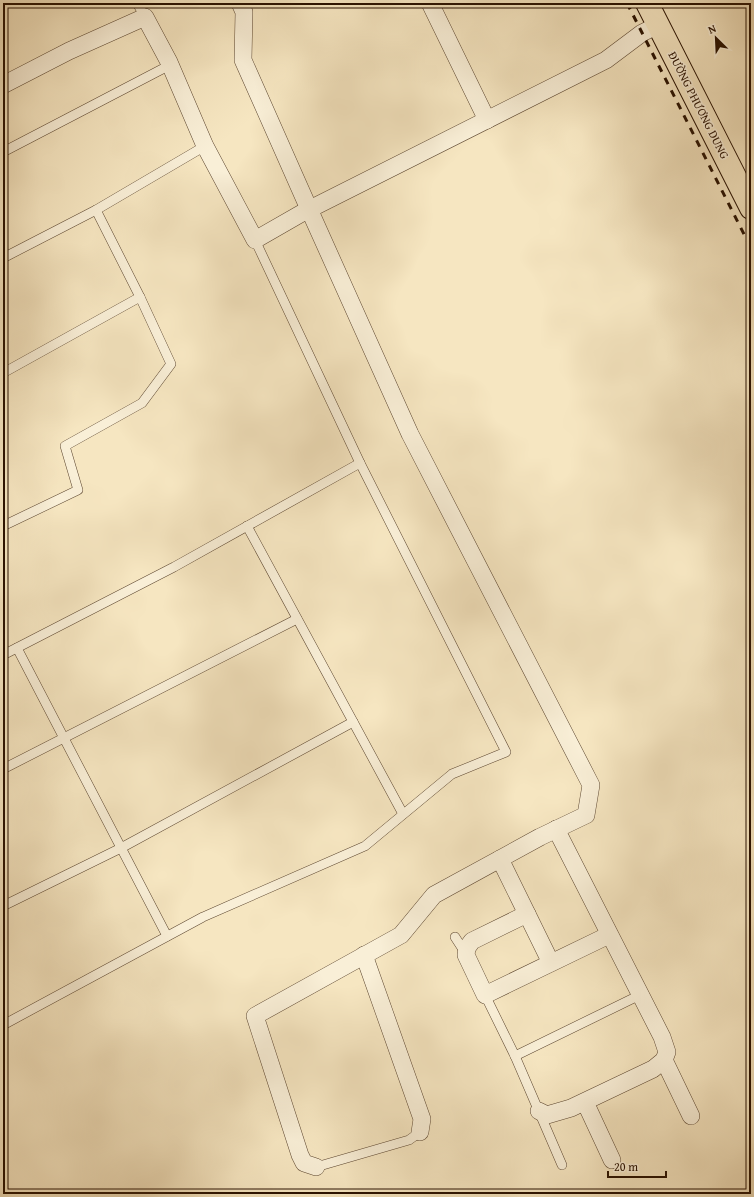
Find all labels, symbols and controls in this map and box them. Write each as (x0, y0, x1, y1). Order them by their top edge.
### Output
north arrow (696, 18, 736, 58)
text: N (705, 20, 719, 38)
street label: ĐƯỜNG PHƯƠNG DUNG (665, 48, 733, 162)
scale bar (608, 1153, 666, 1179)
text: 20 m (614, 1158, 638, 1175)

